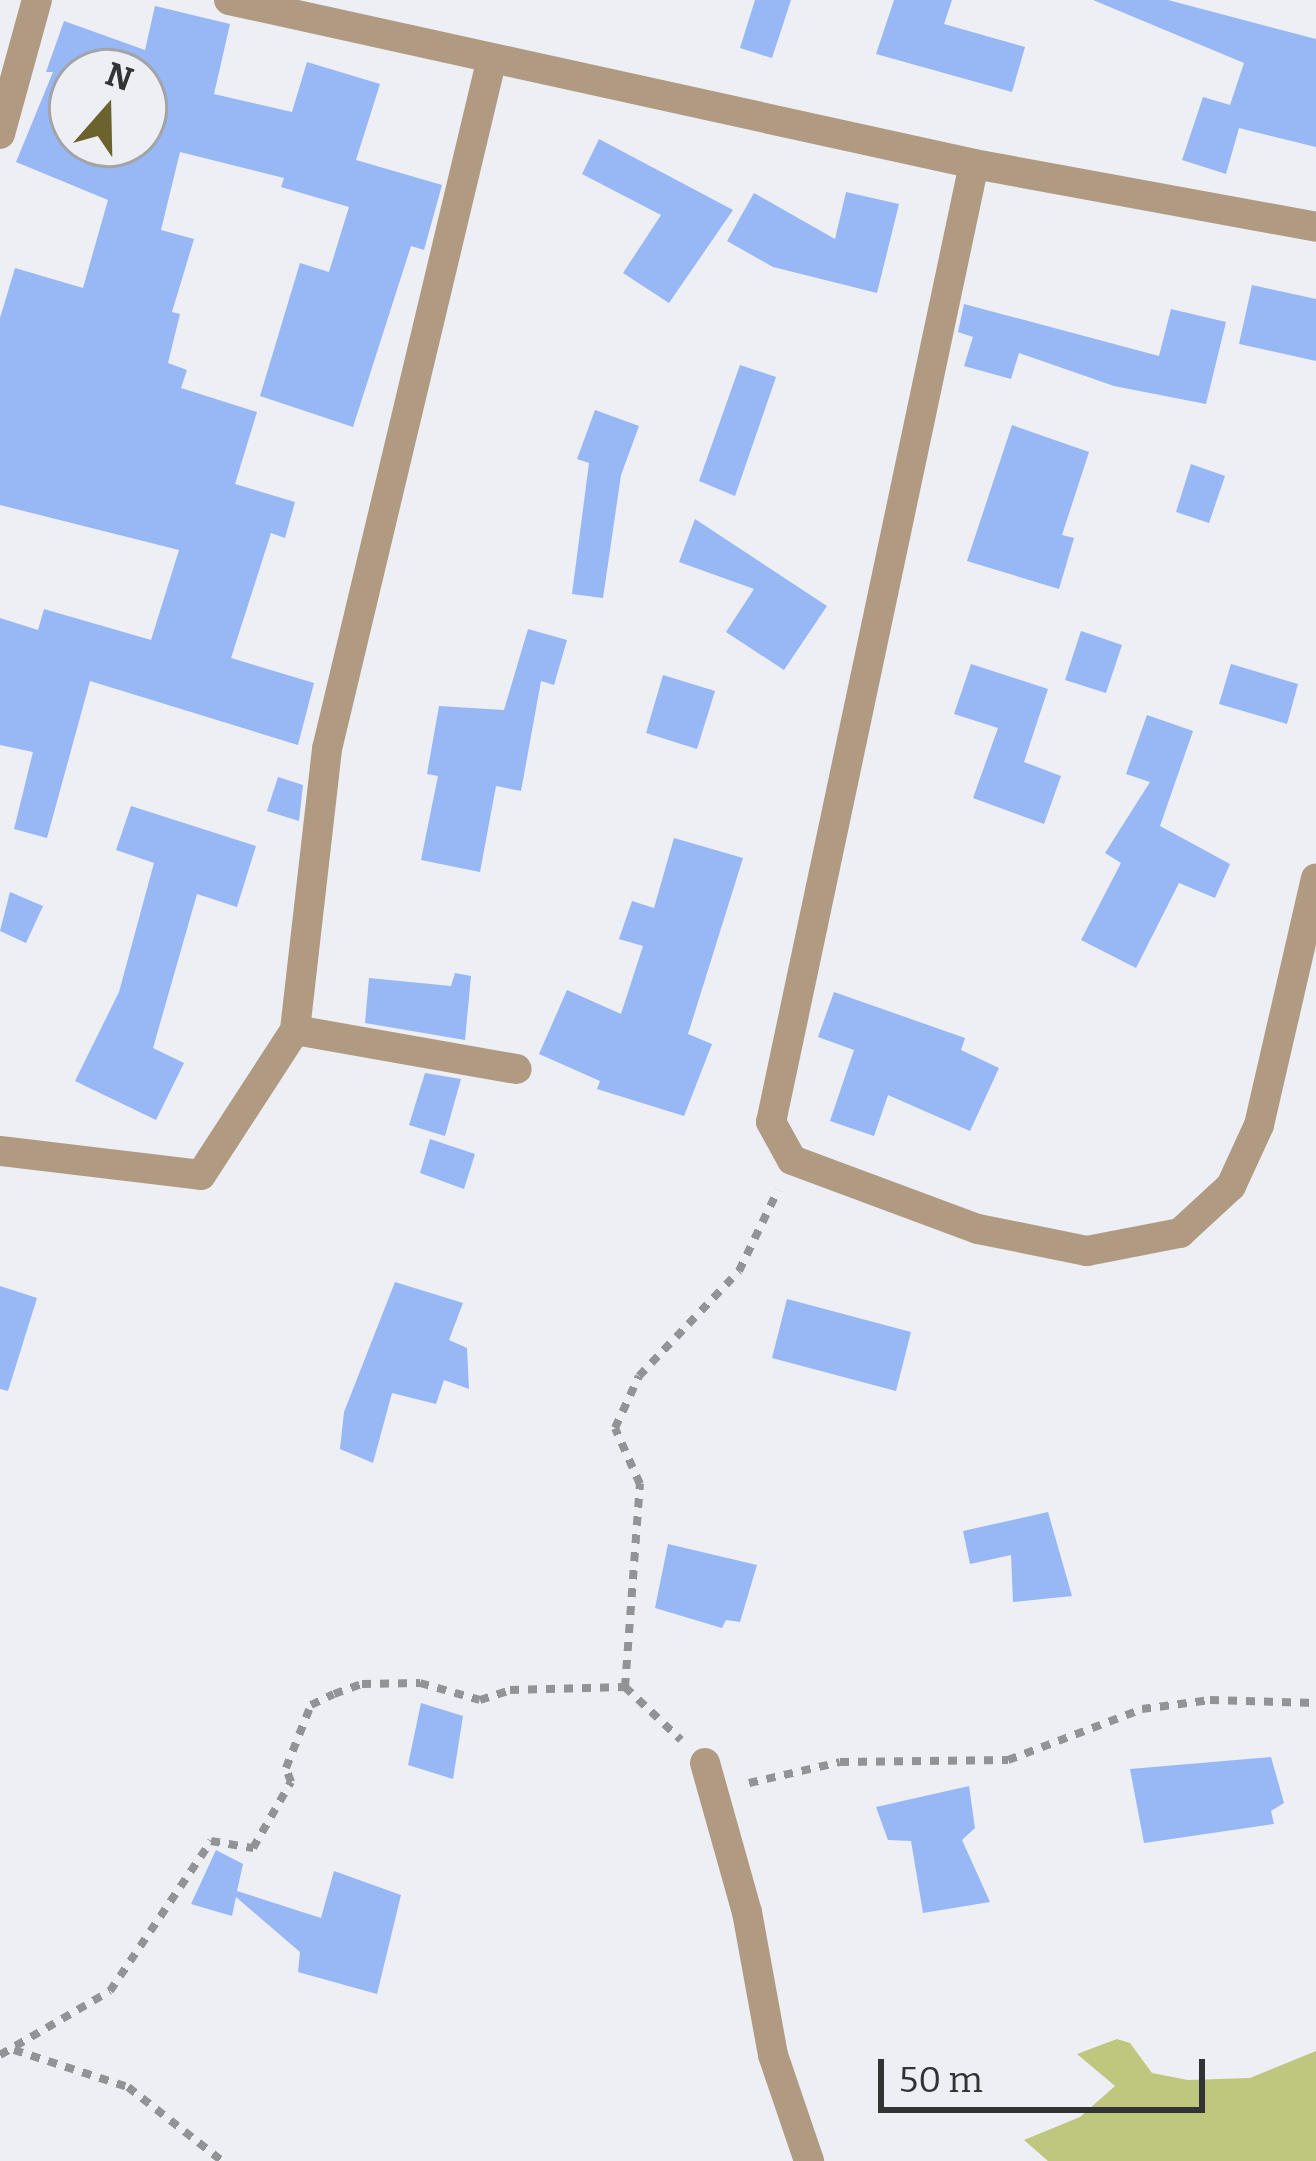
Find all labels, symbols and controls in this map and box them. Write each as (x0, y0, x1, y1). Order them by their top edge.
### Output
north arrow (48, 48, 168, 168)
text: N (100, 54, 138, 100)
scale bar (884, 2035, 1211, 2109)
text: 50 m (899, 2058, 983, 2102)

